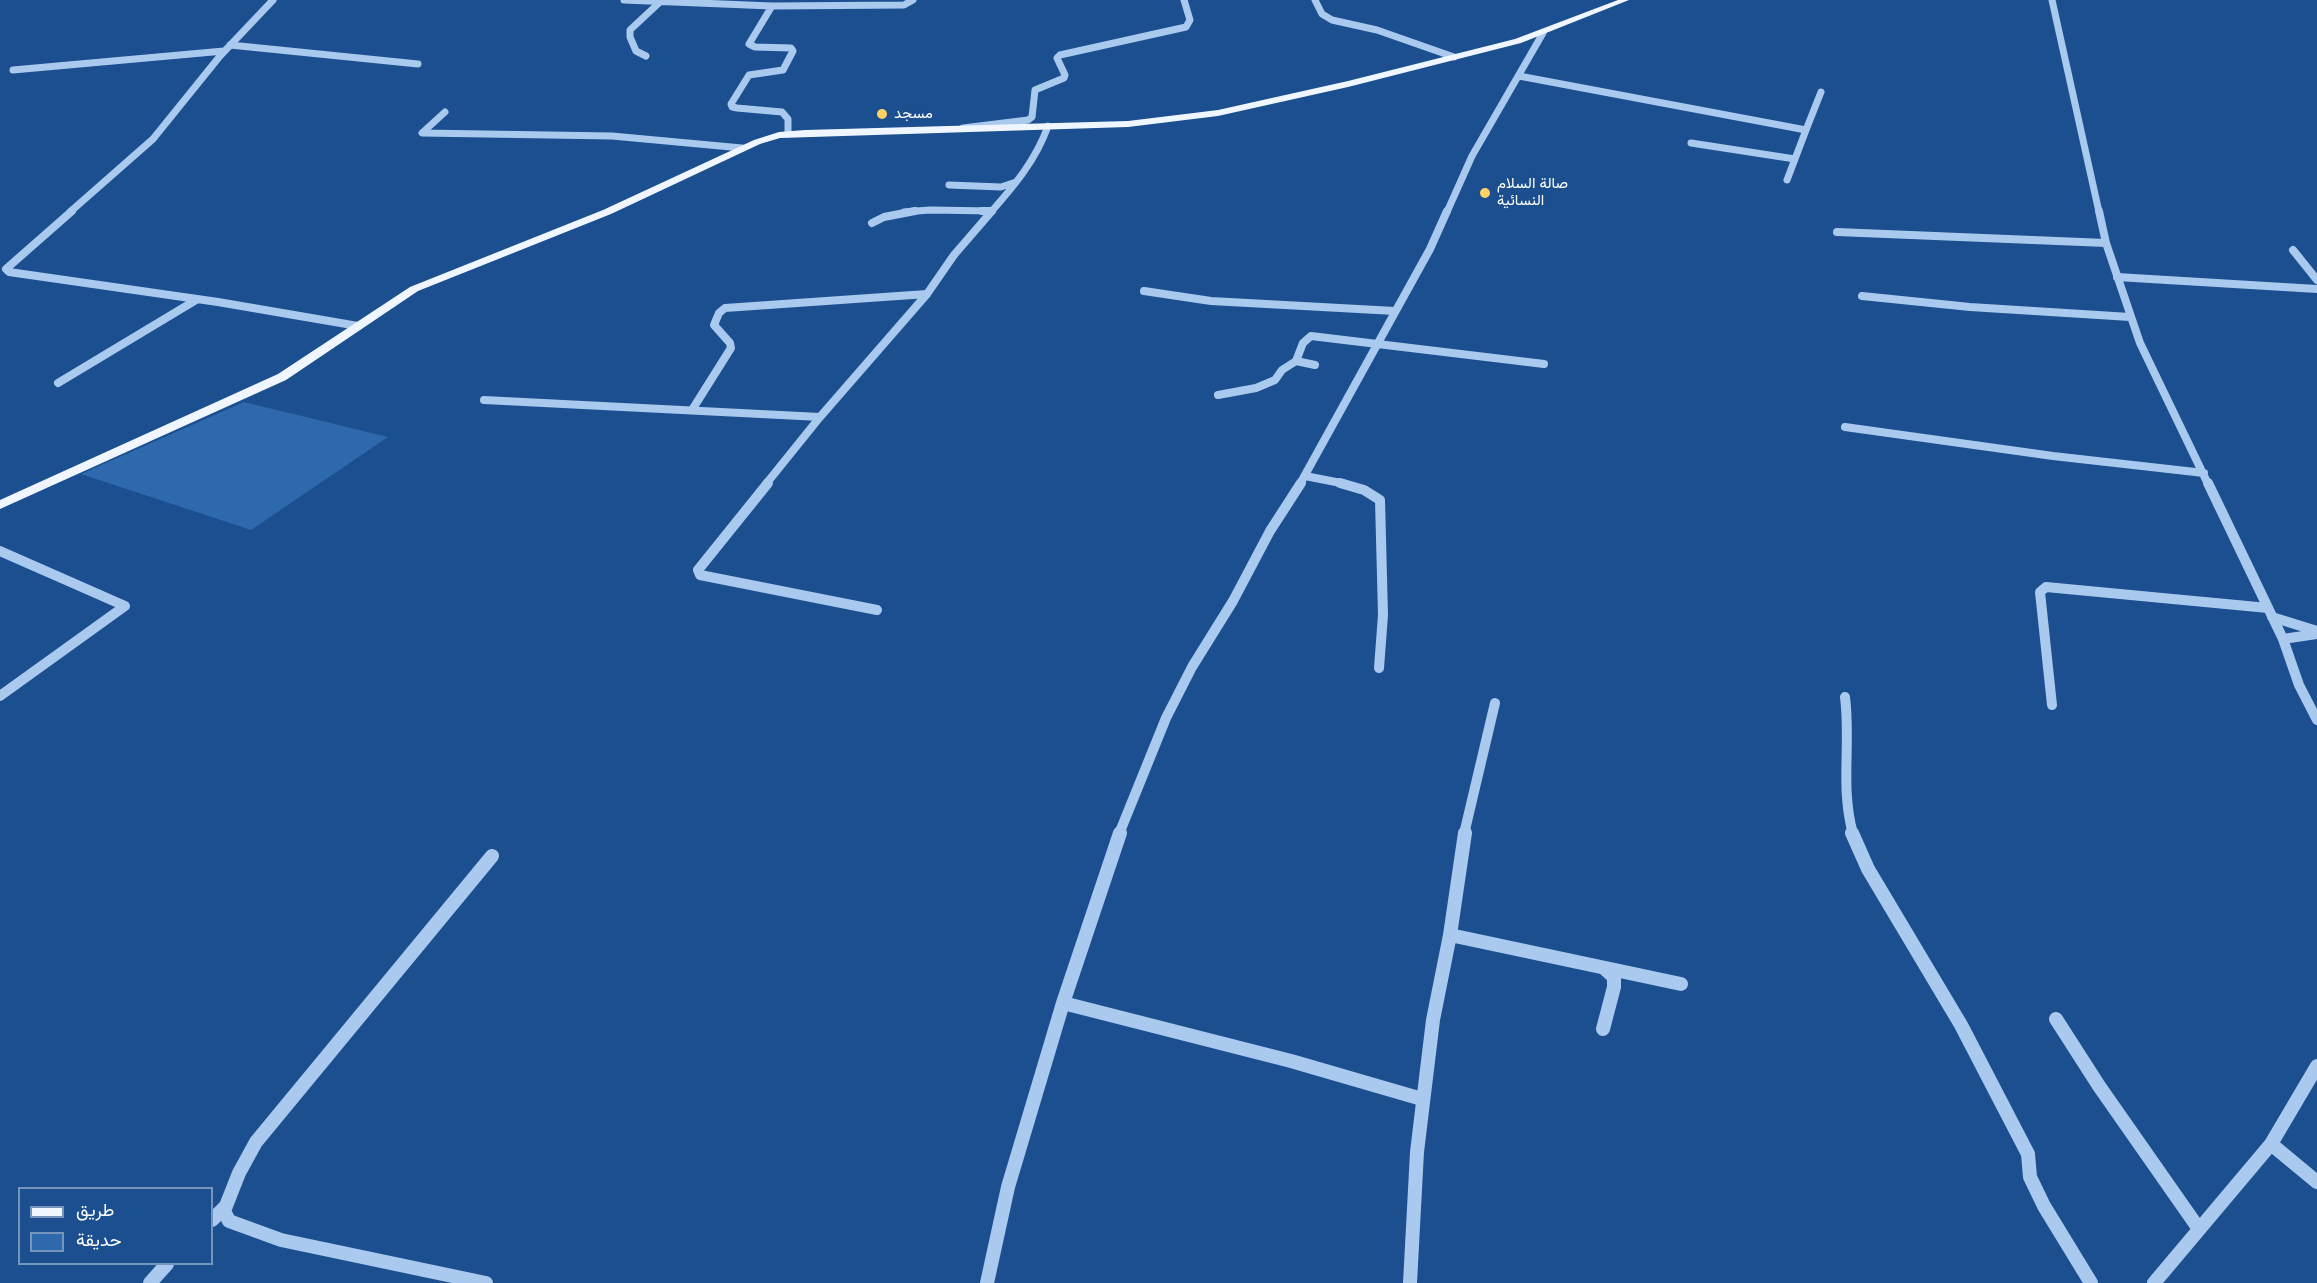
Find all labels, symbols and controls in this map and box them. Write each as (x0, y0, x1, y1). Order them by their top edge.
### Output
place label: مسجد (894, 105, 933, 123)
marker: مسجد (875, 107, 889, 121)
place label: صالة السلام النسائية (1497, 175, 1568, 210)
marker: صالة السلام النسائية (1478, 186, 1492, 200)
legend (18, 1187, 213, 1265)
text: طريق (76, 1198, 114, 1221)
text: حديقة (76, 1228, 122, 1251)

